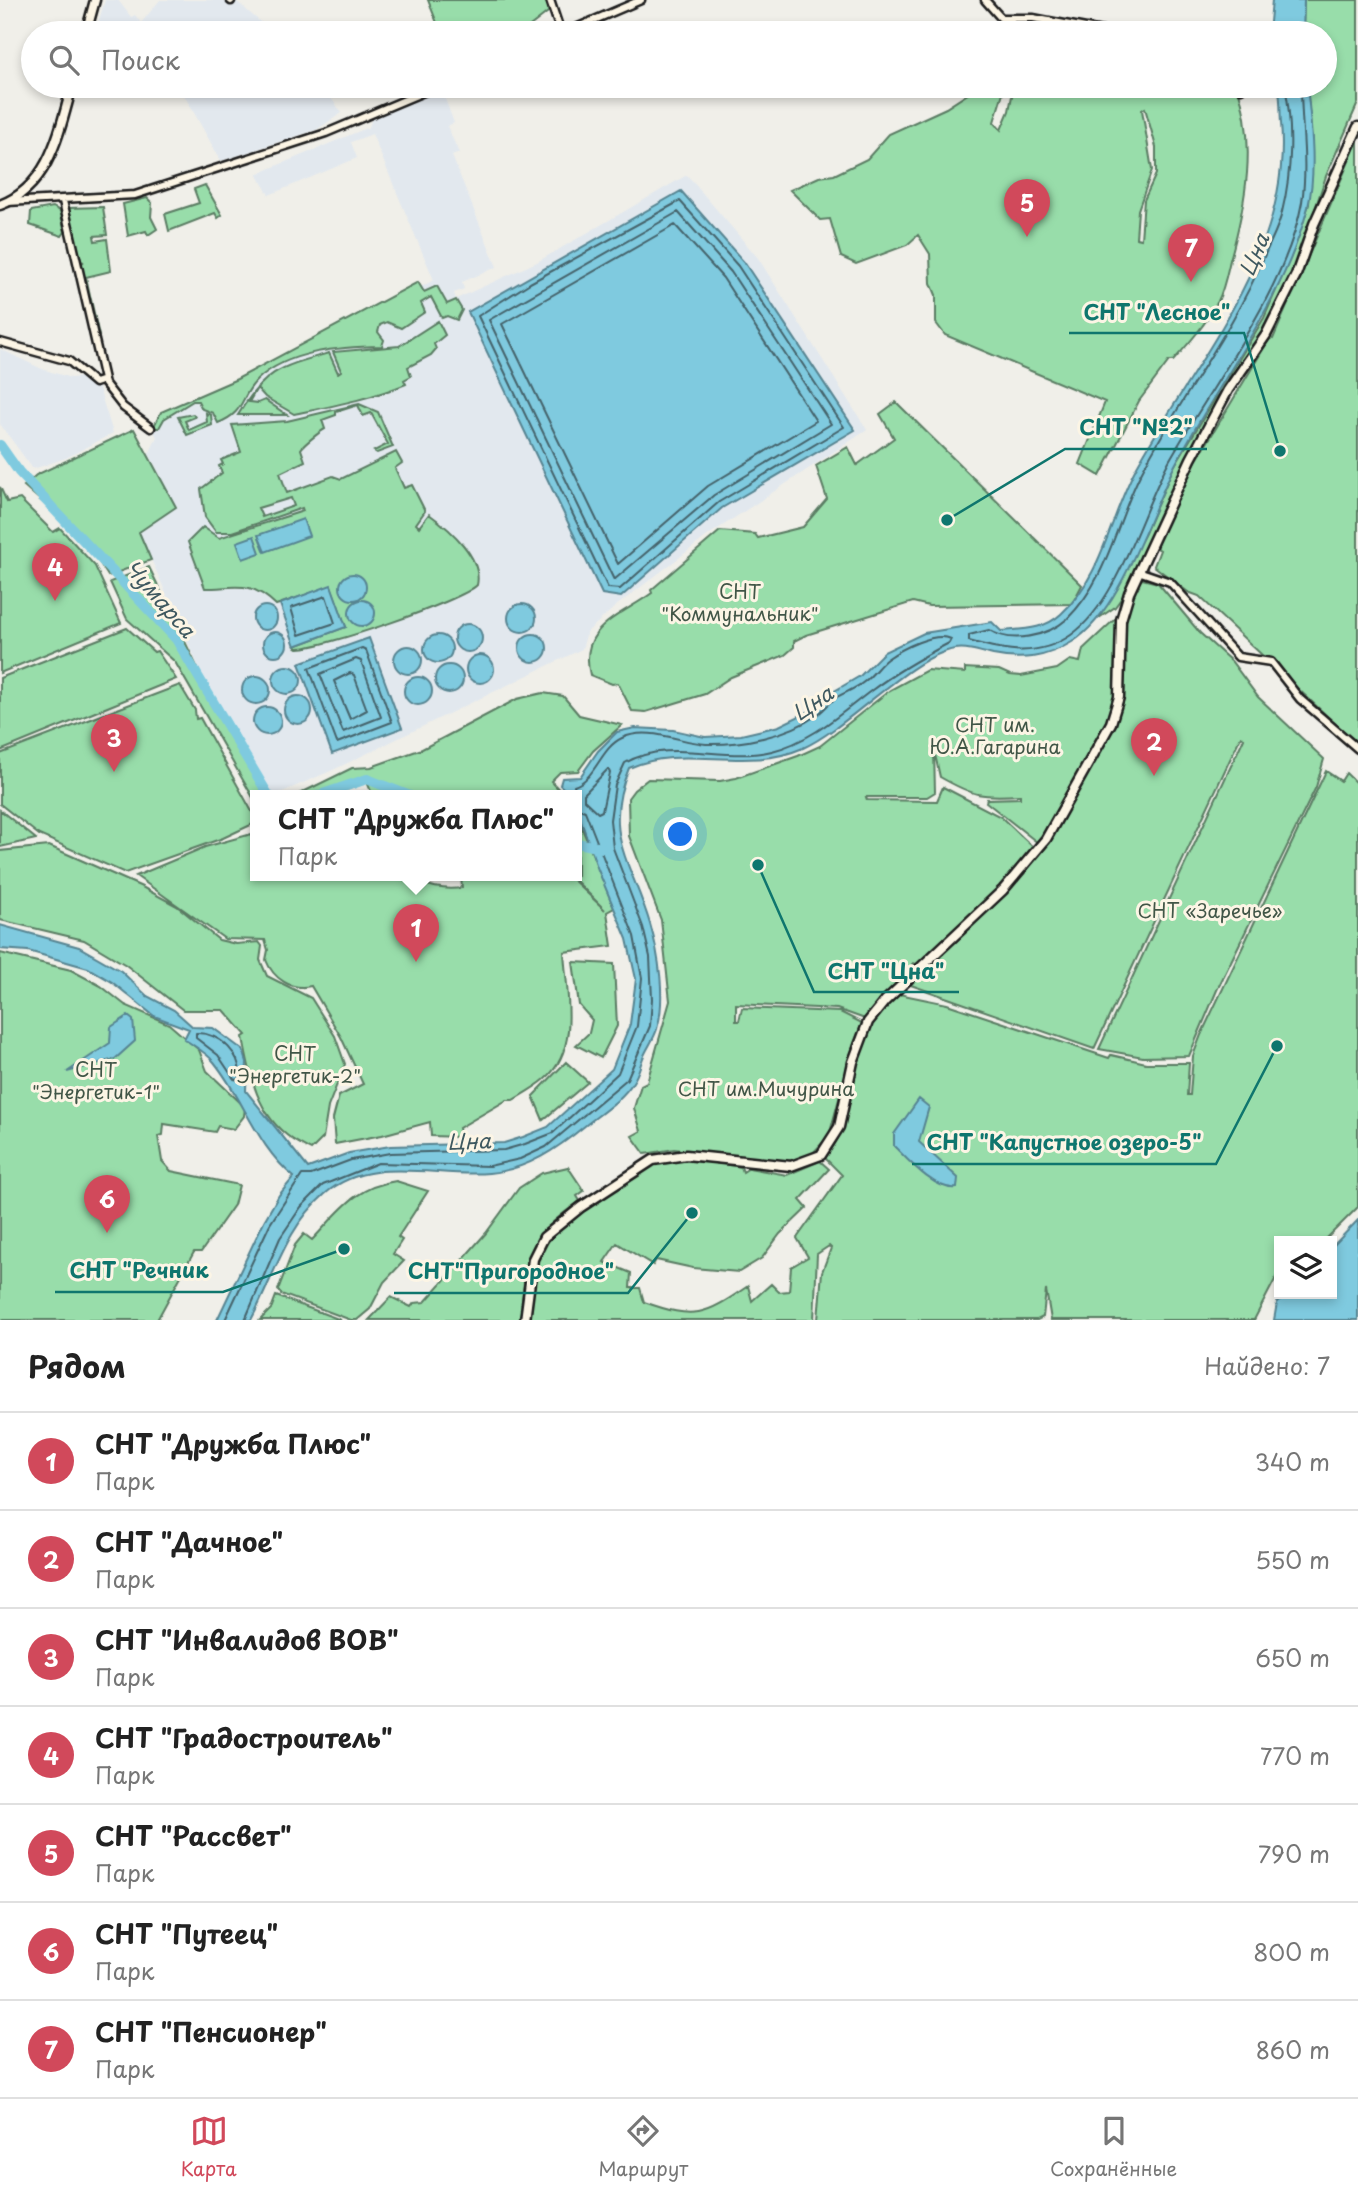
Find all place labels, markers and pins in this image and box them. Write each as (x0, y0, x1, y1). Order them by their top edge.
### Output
pin: 5 (1004, 179, 1050, 237)
pin: 7 (1168, 224, 1214, 282)
callout: СНТ "Лесное" (1069, 291, 1244, 333)
callout: СНТ "№2" (1065, 407, 1207, 449)
pin: 4 (32, 543, 78, 601)
pin: 3 (91, 714, 137, 772)
pin: 2 (1131, 718, 1177, 776)
pin: 1 (393, 904, 439, 962)
callout: СНТ "Цна" (814, 950, 959, 992)
callout: СНТ "Капустное озеро-5" (912, 1122, 1216, 1164)
pin: 6 (84, 1175, 130, 1233)
callout: СНТ "Речник (55, 1250, 223, 1292)
callout: СНТ"Пригородное" (394, 1251, 628, 1293)

